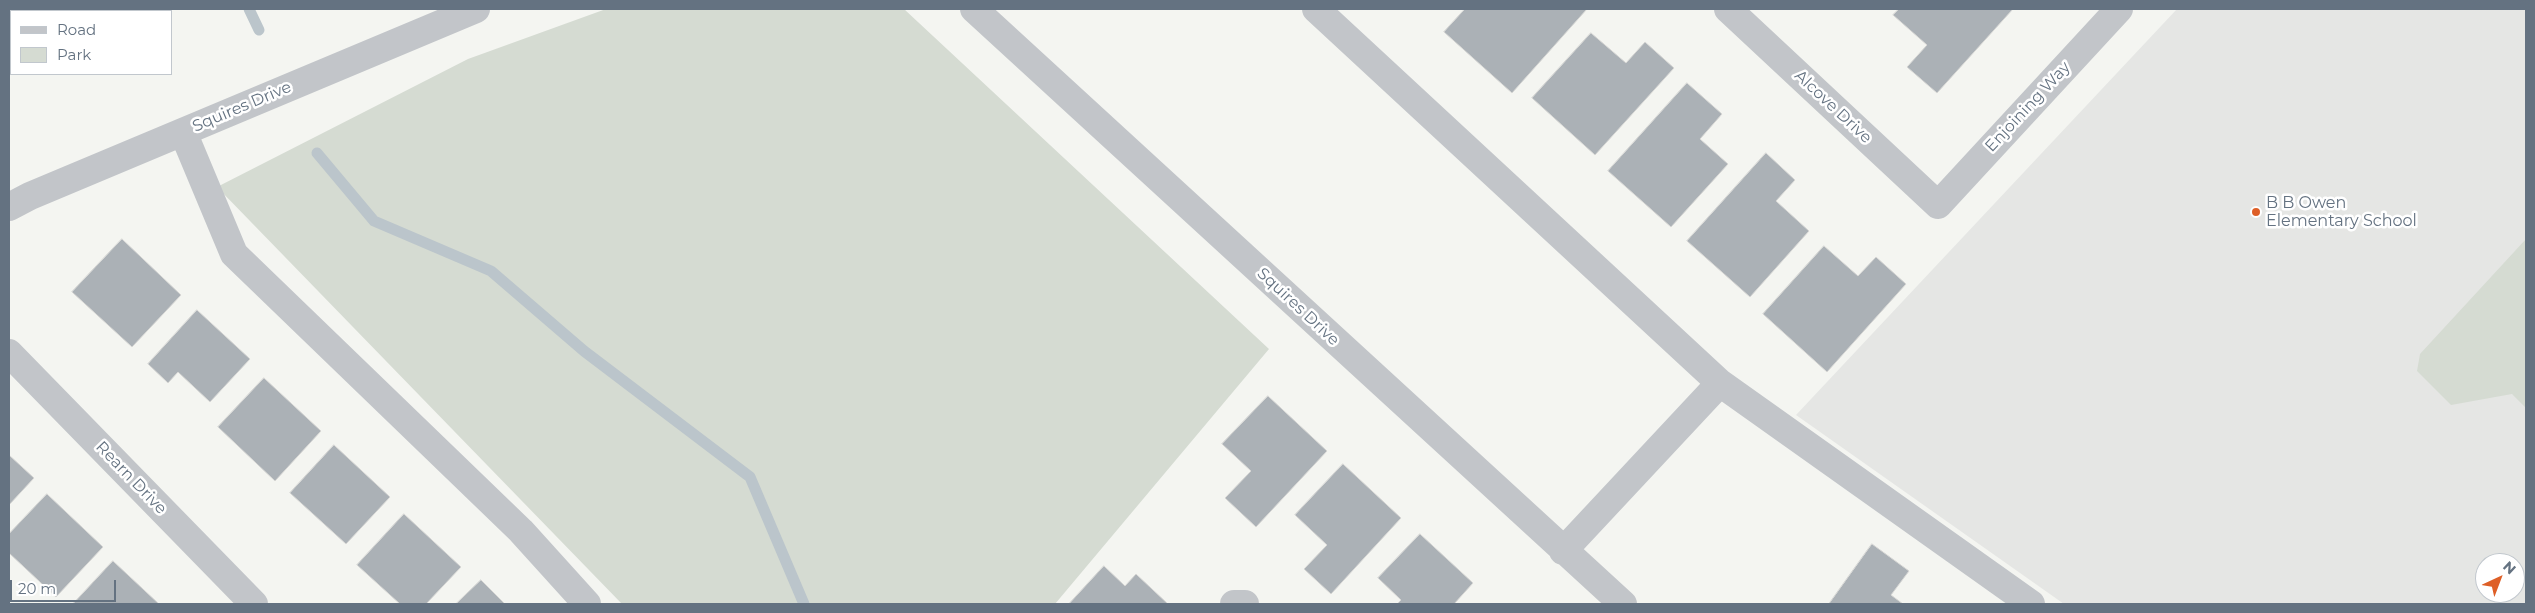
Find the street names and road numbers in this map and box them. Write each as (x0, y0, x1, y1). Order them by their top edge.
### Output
street label: Enjoining Way (1981, 58, 2075, 156)
street label: Alcove Drive (1790, 66, 1876, 148)
street label: Squires Drive (190, 78, 294, 136)
street label: Squires Drive (1253, 264, 1343, 350)
street label: Rearn Drive (92, 438, 170, 518)

